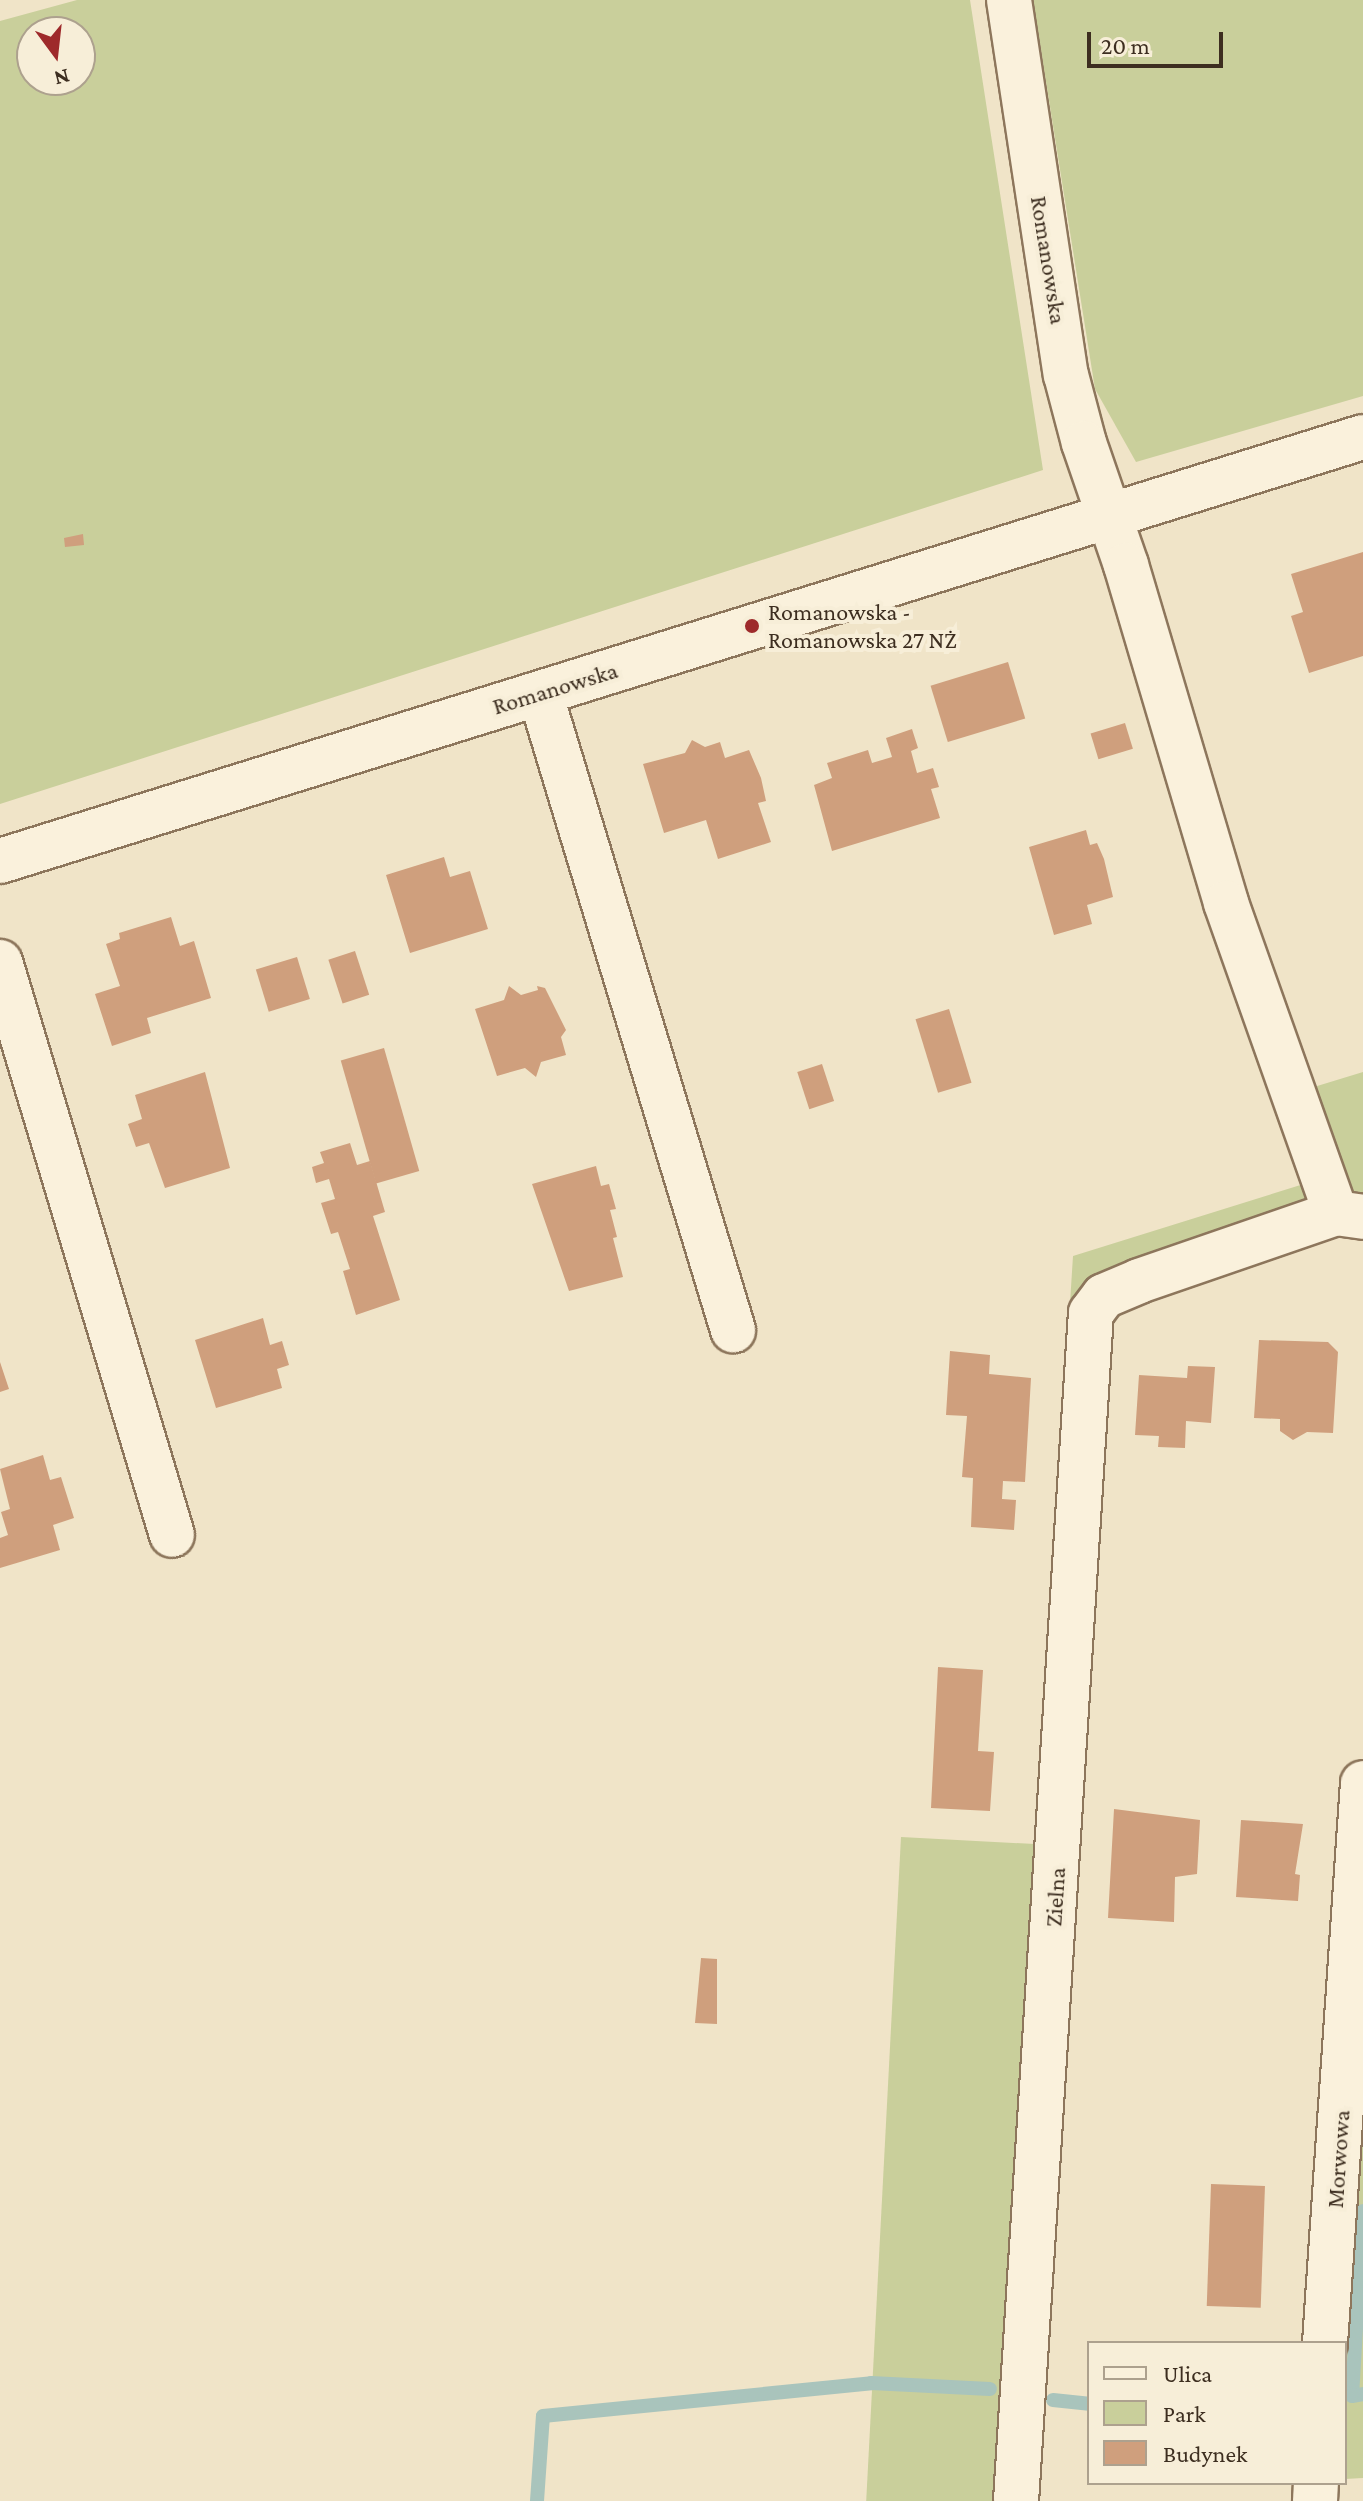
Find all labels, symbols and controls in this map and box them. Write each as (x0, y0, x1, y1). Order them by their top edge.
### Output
north arrow (16, 16, 96, 96)
scale bar (1091, 16, 1227, 66)
text: 20 m (1101, 32, 1150, 59)
text: N (51, 64, 72, 92)
street label: Romanowska (1025, 194, 1073, 326)
place label: Romanowska - Romanowska 27 NŻ (768, 598, 957, 654)
marker: Romanowska - Romanowska 27 NŻ (743, 617, 761, 635)
street label: Romanowska (489, 655, 621, 721)
street label: Zielna (1039, 1866, 1071, 1928)
street label: Morwowa (1320, 2109, 1356, 2209)
legend (1087, 2341, 1347, 2485)
text: Ulica (1163, 2360, 1212, 2387)
text: Park (1163, 2400, 1206, 2427)
text: Budynek (1163, 2440, 1248, 2467)

